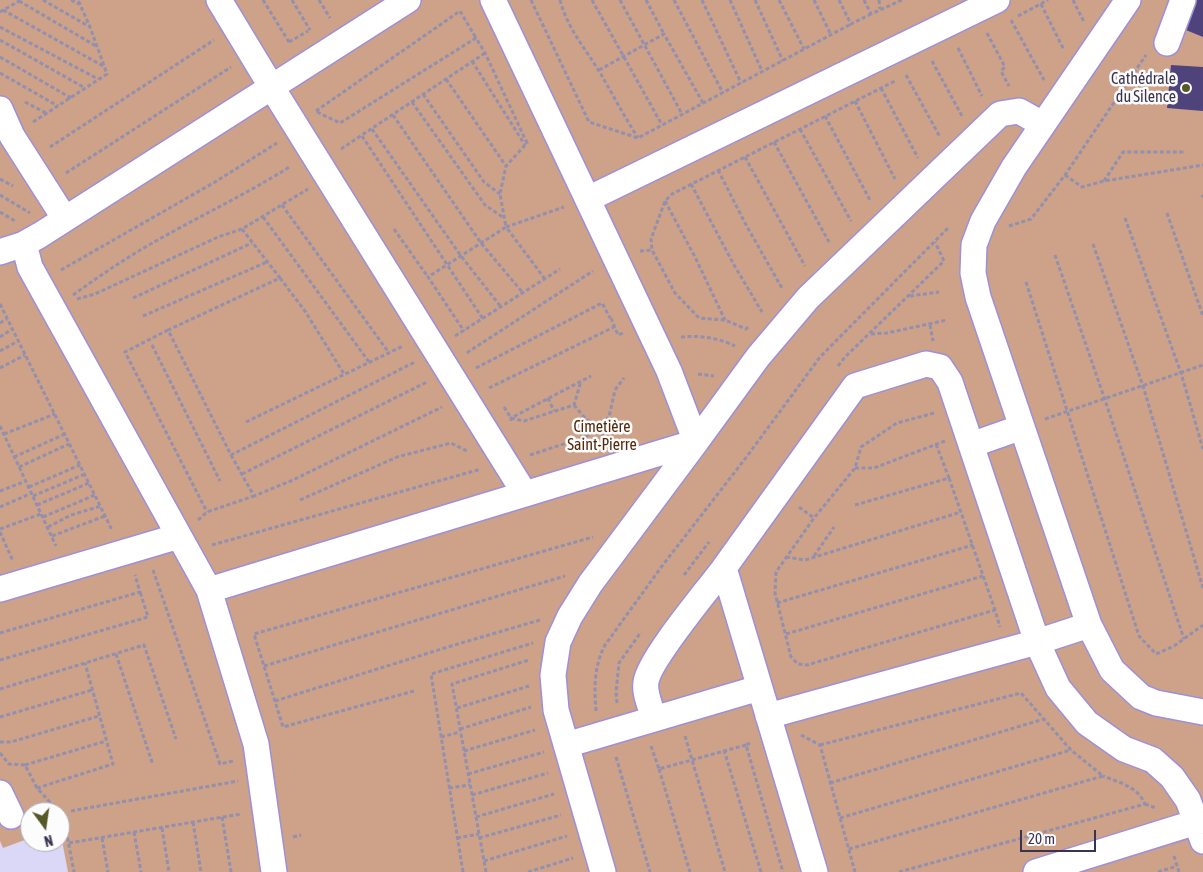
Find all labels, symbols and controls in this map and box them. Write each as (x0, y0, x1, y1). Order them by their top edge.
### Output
place label: Cathédrale du Silence (1111, 69, 1176, 107)
marker: Cathédrale du Silence (1180, 82, 1192, 94)
park label: Cimetière Saint-Pierre (567, 417, 637, 455)
north arrow (20, 802, 70, 852)
scale bar (1023, 820, 1099, 852)
text: 20 m (1028, 830, 1055, 847)
text: N (42, 832, 54, 849)

